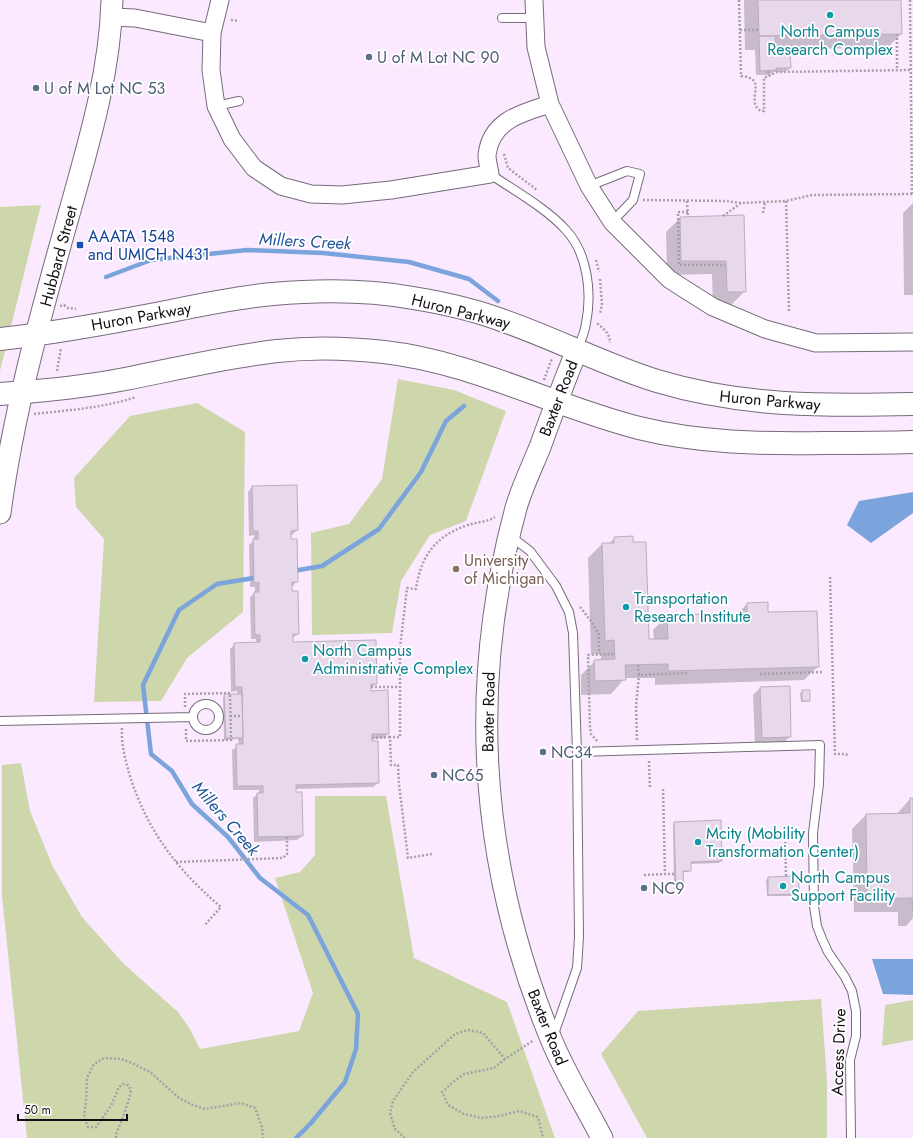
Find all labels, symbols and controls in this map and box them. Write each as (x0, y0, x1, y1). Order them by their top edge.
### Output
marker: North Campus Research Complex (825, 10, 835, 20)
place label: North Campus Research Complex (767, 20, 893, 61)
place label: U of M Lot NC 90 (377, 46, 499, 69)
marker: U of M Lot NC 90 (364, 52, 374, 62)
place label: U of M Lot NC 53 (44, 77, 165, 100)
marker: U of M Lot NC 53 (31, 83, 41, 93)
street label: Hubbard Street (34, 203, 83, 309)
place label: AAATA 1548 and UMICH N431 (88, 225, 210, 266)
water label: Millers Creek (258, 227, 352, 255)
marker: AAATA 1548 and UMICH N431 (75, 240, 85, 250)
street label: Huron Parkway (409, 288, 514, 335)
street label: Huron Parkway (89, 296, 194, 337)
street label: Baxter Road (533, 357, 584, 440)
street label: Huron Parkway (718, 385, 822, 416)
place label: University of Michigan (464, 549, 545, 590)
marker: University of Michigan (451, 564, 461, 574)
place label: Transportation Research Institute (634, 587, 751, 628)
marker: Transportation Research Institute (621, 602, 631, 612)
place label: North Campus Administrative Complex (313, 639, 473, 680)
marker: North Campus Administrative Complex (300, 654, 310, 664)
street label: Baxter Road (476, 672, 501, 752)
place label: NC34 (551, 741, 592, 764)
marker: NC34 (538, 747, 548, 757)
place label: NC65 (442, 764, 484, 787)
marker: NC65 (429, 770, 439, 780)
water label: Millers Creek (187, 775, 266, 861)
place label: Mcity (Mobility Transformation Center) (706, 822, 859, 863)
marker: Mcity (Mobility Transformation Center) (693, 837, 703, 847)
place label: North Campus Support Facility (791, 866, 896, 907)
place label: NC9 (652, 877, 685, 900)
marker: North Campus Support Facility (778, 881, 788, 891)
marker: NC9 (639, 883, 649, 893)
street label: Baxter Road (522, 986, 573, 1069)
street label: Access Drive (825, 1008, 852, 1096)
scale bar (18, 1096, 127, 1122)
text: 50 m (24, 1101, 51, 1119)

